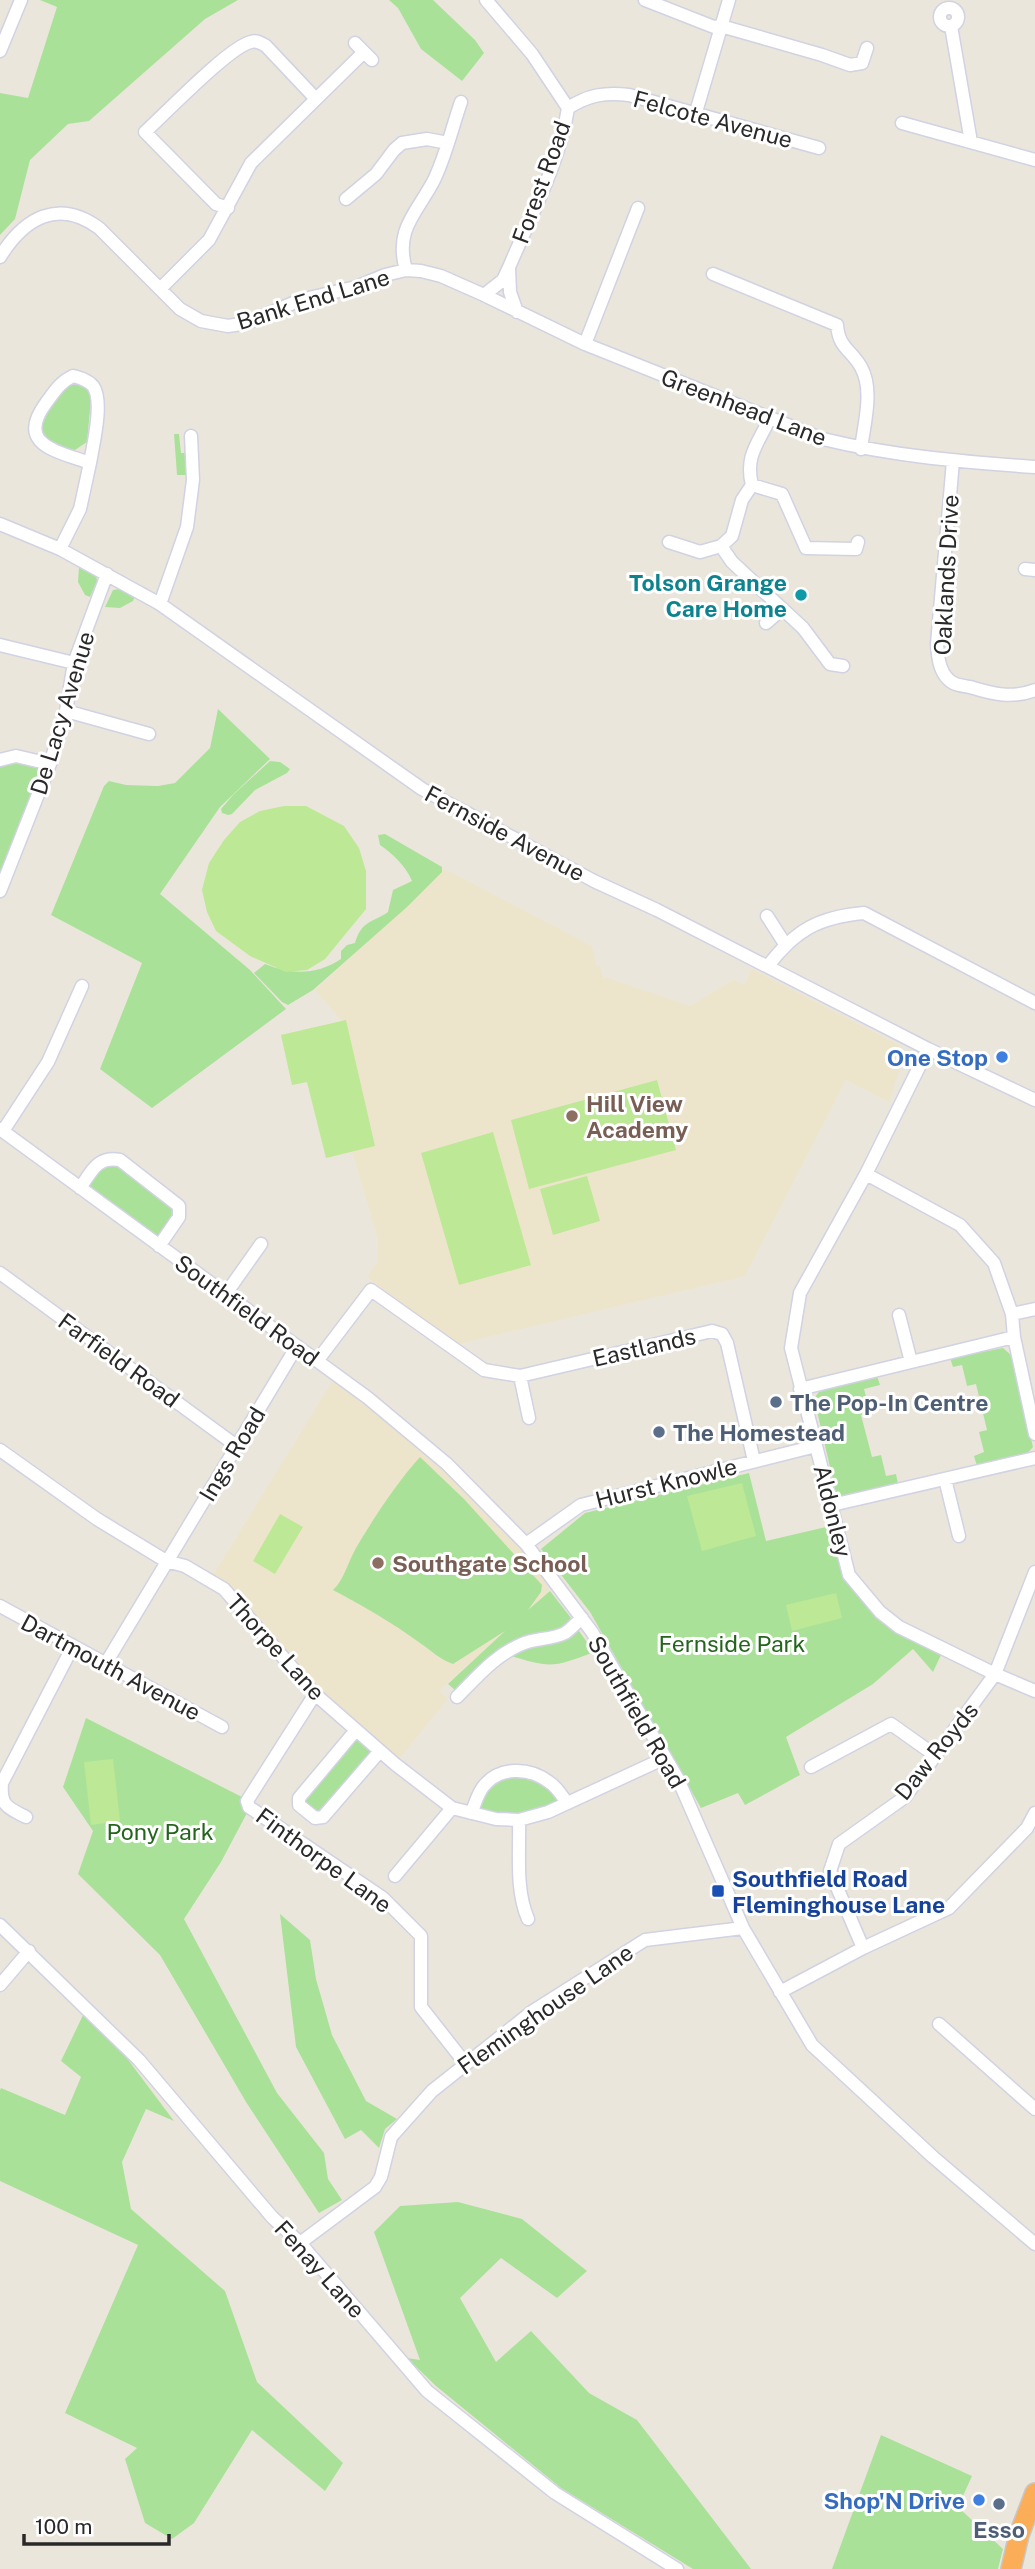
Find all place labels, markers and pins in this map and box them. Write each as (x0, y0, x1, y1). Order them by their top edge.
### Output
place label: Tolson Grange Care Home (629, 569, 787, 622)
marker: Tolson Grange Care Home (793, 587, 809, 603)
place label: One Stop (887, 1044, 988, 1071)
marker: One Stop (994, 1049, 1010, 1065)
place label: Hill View Academy (586, 1090, 688, 1143)
marker: Hill View Academy (564, 1108, 580, 1124)
place label: The Pop-In Centre (790, 1389, 988, 1416)
marker: The Pop-In Centre (768, 1394, 784, 1410)
place label: The Homestead (673, 1419, 845, 1446)
marker: The Homestead (651, 1424, 667, 1440)
place label: Southgate School (392, 1550, 588, 1577)
marker: Southgate School (370, 1555, 386, 1571)
place label: Southfield Road Fleminghouse Lane (732, 1865, 945, 1918)
marker: Southfield Road Fleminghouse Lane (710, 1883, 726, 1899)
place label: Shop'N Drive (823, 2487, 965, 2514)
marker: Shop'N Drive (971, 2492, 987, 2508)
marker: Esso (991, 2496, 1007, 2512)
place label: Esso (973, 2516, 1025, 2543)

